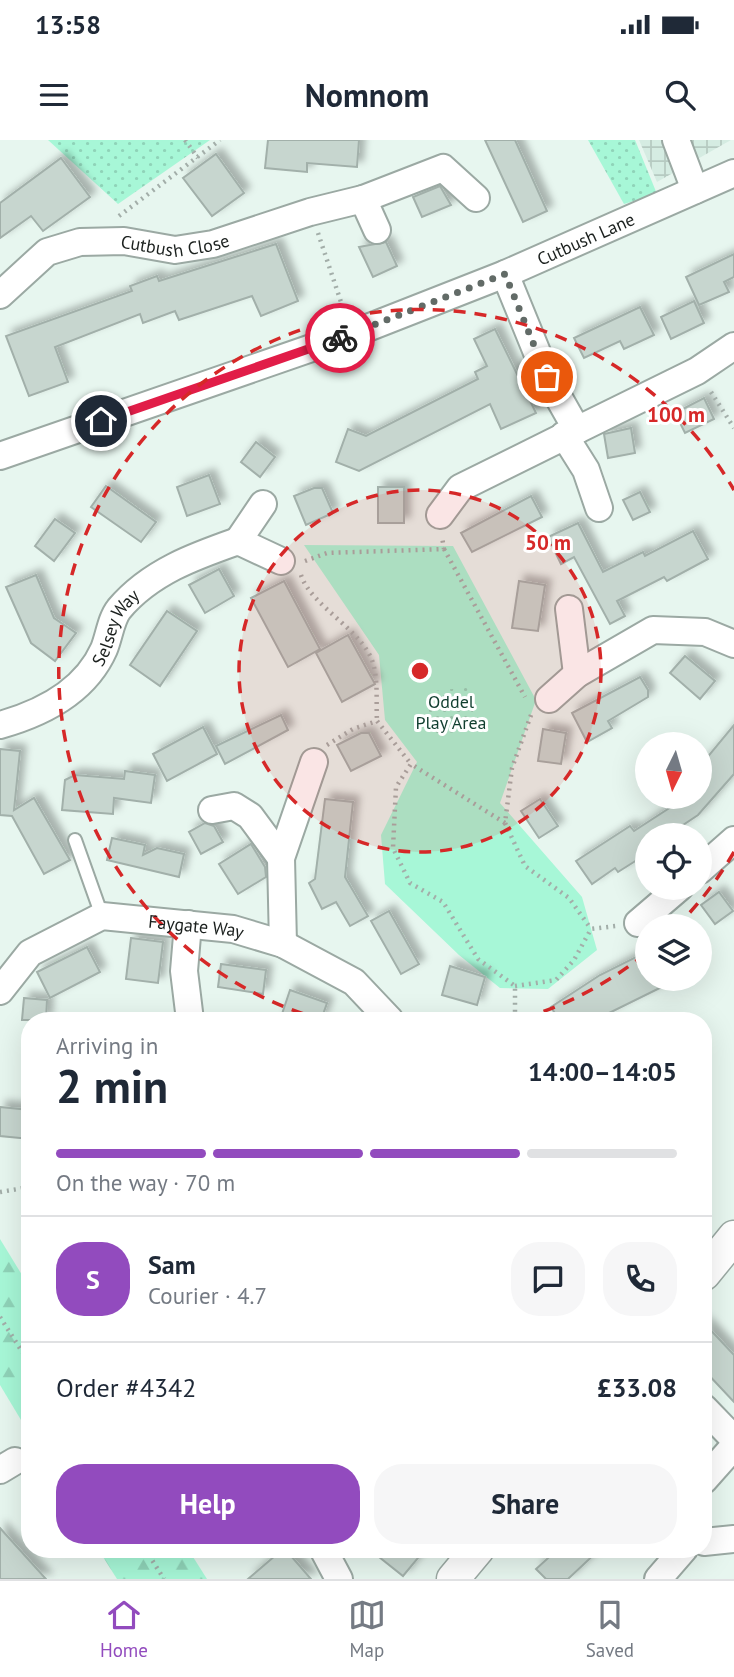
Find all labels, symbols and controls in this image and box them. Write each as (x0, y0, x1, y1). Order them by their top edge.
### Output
text: 13:58 (35, 8, 101, 41)
text: Nomnom (305, 74, 429, 116)
icon: menu (35, 76, 73, 114)
icon: search (661, 76, 699, 114)
street label: Cutbush Lane (533, 207, 638, 270)
street label: Cutbush Close (119, 228, 232, 262)
courier (305, 303, 375, 373)
icon: bike (321, 319, 359, 357)
pin (517, 347, 577, 407)
icon: bag (528, 358, 566, 396)
pin (71, 391, 131, 451)
text: 100 m (647, 401, 705, 428)
icon: home (82, 402, 120, 440)
text: 50 m (525, 529, 571, 556)
street label: Selsey Way (86, 583, 144, 670)
centre of rings (408, 659, 432, 683)
park label: Oddel Play Area (416, 690, 486, 734)
north arrow (635, 732, 712, 808)
map controls (635, 732, 712, 991)
button: locate (635, 823, 712, 900)
street label: Faygate Way (147, 909, 247, 943)
button: layers (635, 914, 712, 991)
text: Arriving in (56, 1031, 158, 1060)
text: 14:00–14:05 (528, 1055, 677, 1088)
text: 2 min (56, 1056, 168, 1116)
text: On the way · 70 m (56, 1168, 235, 1197)
button: chat (511, 1242, 585, 1316)
button: phone (603, 1242, 677, 1316)
text: Sam (148, 1248, 196, 1281)
text: S (86, 1263, 100, 1296)
text: Courier · 4.7 (148, 1281, 267, 1310)
text: Order #4342 (56, 1371, 196, 1404)
text: £33.08 (597, 1371, 677, 1404)
button: Help (56, 1464, 360, 1544)
button: Share (374, 1464, 677, 1544)
tab: Home (100, 1596, 148, 1662)
tab: Map (348, 1596, 386, 1662)
tab: Saved (586, 1596, 634, 1662)

